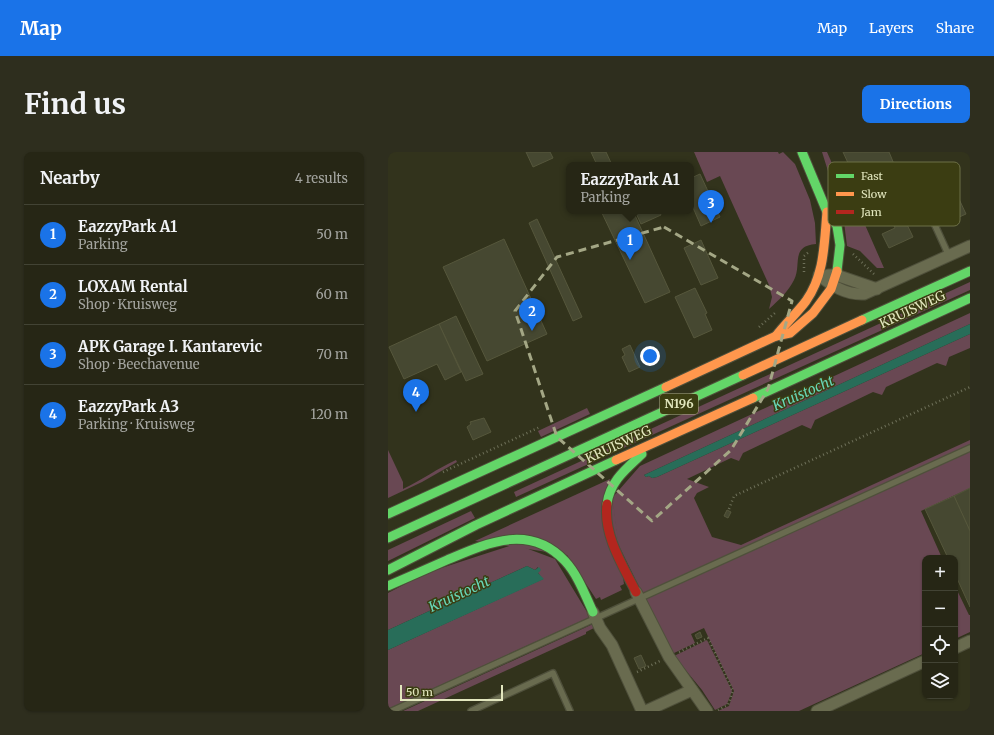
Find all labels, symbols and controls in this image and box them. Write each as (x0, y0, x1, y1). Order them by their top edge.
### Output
text: Map (20, 16, 62, 40)
text: Map (817, 19, 847, 37)
text: Layers (869, 19, 914, 37)
text: Share (936, 19, 974, 37)
button: Directions (862, 85, 970, 123)
text: Find us (24, 86, 126, 122)
popup (566, 162, 694, 214)
legend (828, 162, 960, 226)
text: Nearby (40, 167, 100, 189)
text: Fast (861, 169, 884, 183)
text: 4 results (295, 170, 348, 187)
text: EazzyPark A1 (580, 170, 680, 189)
text: Slow (861, 187, 887, 201)
text: Parking (580, 189, 630, 206)
pin: 3 (698, 190, 724, 223)
text: Jam (860, 205, 882, 219)
text: EazzyPark A1 (78, 217, 177, 236)
text: 1 (50, 226, 56, 243)
text: 50 m (316, 226, 348, 243)
pin: 1 (617, 227, 643, 260)
text: Parking (78, 236, 128, 253)
text: LOXAM Rental (78, 277, 188, 296)
text: 2 (49, 286, 57, 303)
text: 60 m (316, 286, 348, 303)
street label: KRUISWEG (876, 287, 948, 332)
text: Shop · Kruisweg (78, 296, 177, 313)
pin: 2 (519, 298, 545, 331)
text: APK Garage I. Kantarevic (78, 337, 262, 356)
text: 3 (49, 346, 57, 363)
text: 70 m (317, 346, 348, 363)
your location (640, 346, 660, 366)
text: Shop · Beechavenue (78, 356, 200, 373)
water label: Kruistocht (769, 371, 837, 415)
pin: 4 (403, 379, 429, 412)
road number: N196 (660, 394, 698, 414)
text: EazzyPark A3 (78, 397, 179, 416)
text: 4 (49, 406, 57, 423)
text: 120 m (310, 406, 348, 423)
text: Parking · Kruisweg (78, 416, 195, 433)
street label: KRUISWEG (582, 422, 654, 467)
map controls (922, 555, 958, 699)
button: + (922, 555, 958, 591)
water label: Kruistocht (425, 572, 493, 616)
button: − (922, 591, 958, 627)
button: locate (922, 627, 958, 663)
button: layers (922, 663, 958, 699)
scale bar (400, 683, 503, 702)
text: 50 m (406, 685, 433, 699)

